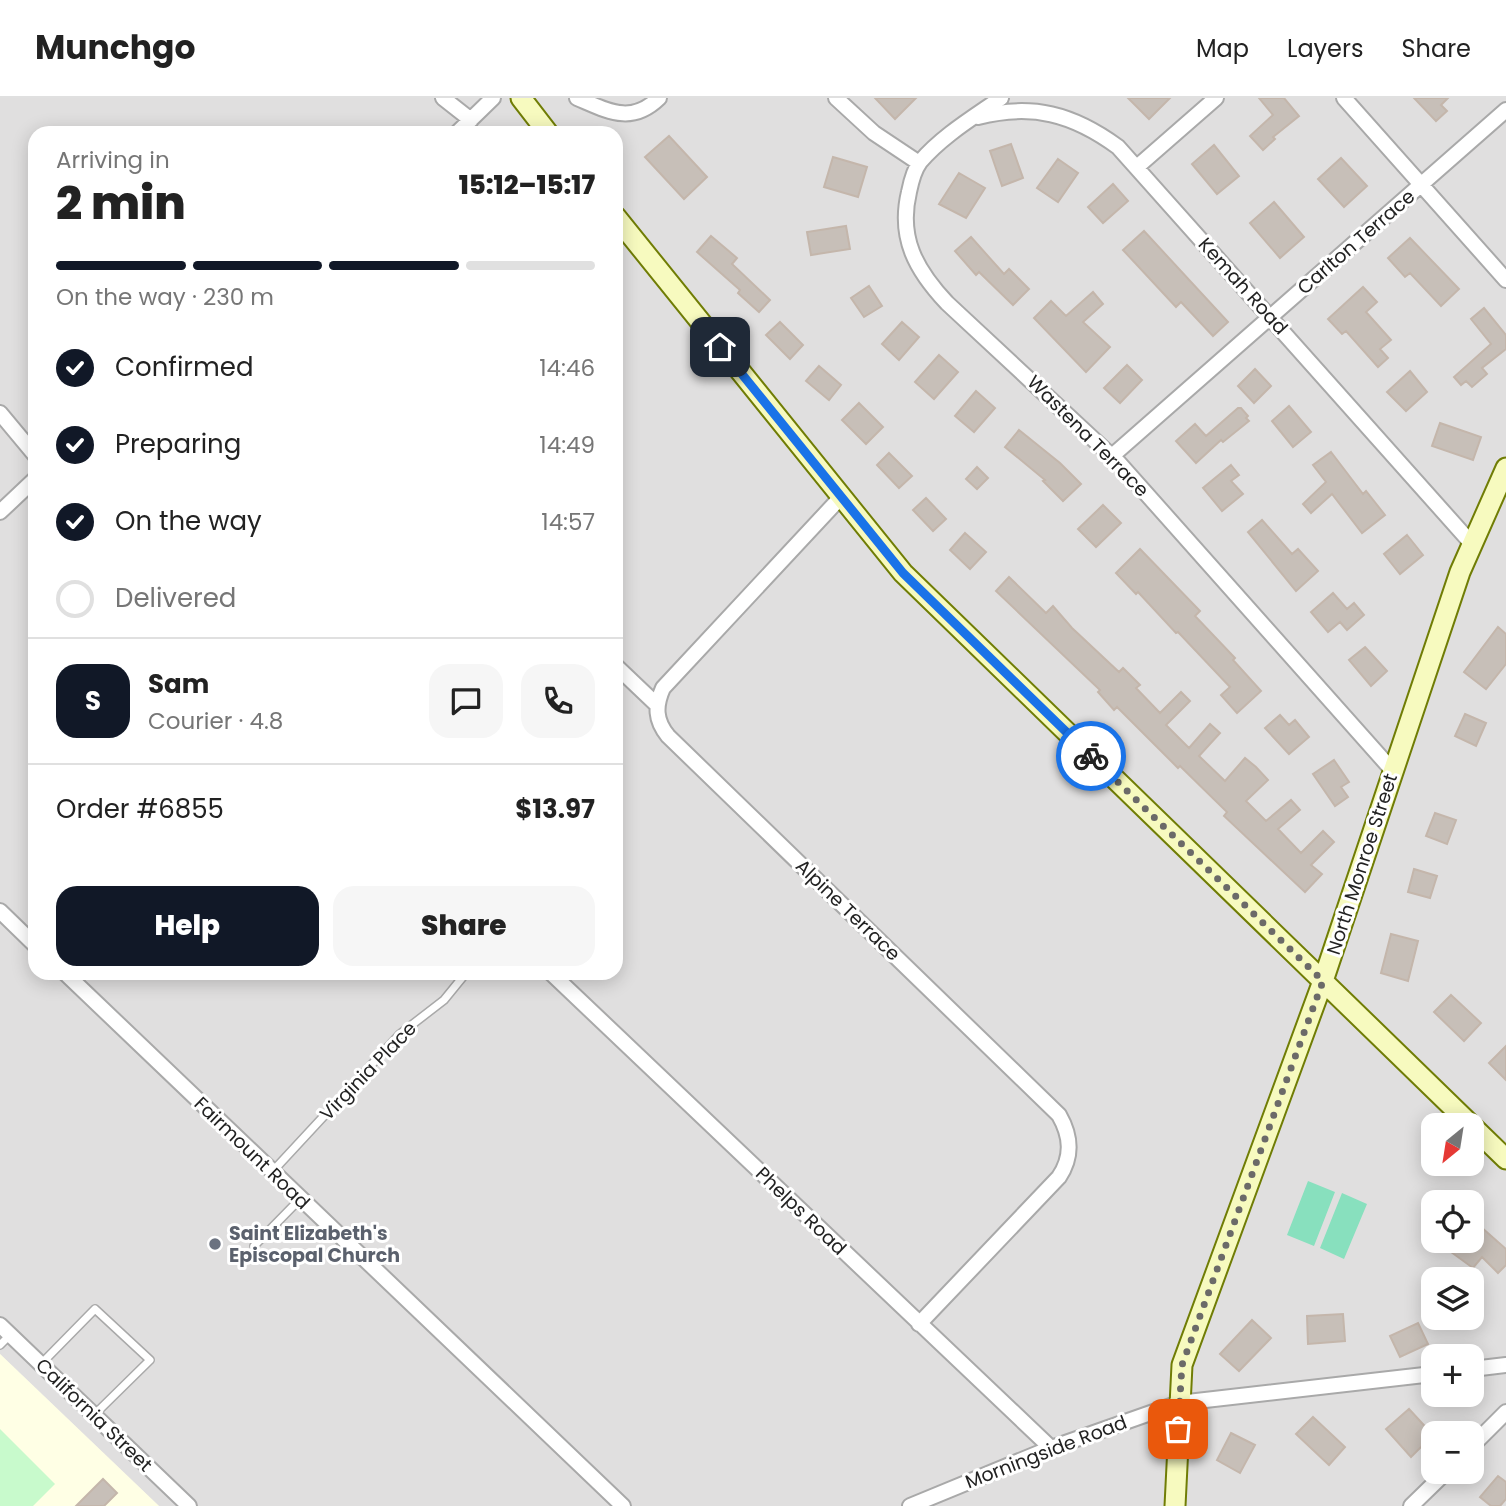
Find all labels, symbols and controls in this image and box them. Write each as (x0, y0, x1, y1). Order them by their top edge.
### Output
text: Munchgo (35, 24, 195, 71)
text: Map (1196, 32, 1249, 65)
text: Layers (1287, 32, 1363, 65)
text: Share (1401, 32, 1471, 65)
text: Arriving in (56, 144, 170, 176)
text: 15:12–15:17 (459, 167, 595, 203)
text: 2 min (56, 171, 186, 235)
street label: Carlton Terrace (1291, 183, 1421, 301)
street label: Kemah Road (1192, 232, 1294, 340)
text: On the way · 230 m (56, 281, 274, 313)
pin (690, 317, 750, 377)
icon: home (701, 328, 739, 366)
icon: check (56, 349, 94, 387)
text: Confirmed (115, 349, 253, 385)
text: 14:46 (539, 352, 595, 384)
street label: Wastena Terrace (1021, 369, 1155, 503)
icon: check (56, 426, 94, 464)
text: Preparing (115, 426, 241, 462)
text: 14:49 (539, 429, 595, 461)
icon: check (56, 503, 94, 541)
text: On the way (115, 503, 262, 539)
text: 14:57 (541, 506, 595, 538)
text: Delivered (115, 580, 236, 616)
button: chat (429, 664, 503, 738)
button: phone (521, 664, 595, 738)
text: Sam (148, 666, 209, 702)
text: S (85, 683, 101, 719)
text: Courier · 4.8 (148, 705, 283, 737)
courier (1056, 721, 1126, 791)
icon: bike (1072, 737, 1110, 775)
street label: North Monroe Street (1320, 770, 1404, 958)
text: Order #6855 (56, 791, 224, 827)
text: $13.97 (515, 791, 595, 827)
street label: Alpine Terrace (790, 853, 906, 967)
button: Help (56, 886, 319, 966)
button: Share (333, 886, 595, 966)
street label: Virginia Place (314, 1015, 422, 1127)
street label: Fairmount Road (188, 1091, 316, 1215)
north arrow (1421, 1113, 1484, 1176)
map controls (1421, 1113, 1484, 1484)
street label: Phelps Road (750, 1161, 852, 1261)
button: locate (1421, 1190, 1484, 1253)
place label: Saint Elizabeth's Episcopal Church (229, 1220, 400, 1269)
marker: Saint Elizabeth's Episcopal Church (207, 1236, 223, 1252)
button: layers (1421, 1267, 1484, 1330)
button: + (1421, 1344, 1484, 1407)
street label: California Street (30, 1352, 158, 1478)
pin (1148, 1399, 1208, 1459)
street label: Morningside Road (961, 1409, 1131, 1495)
icon: bag (1159, 1410, 1197, 1448)
button: − (1421, 1421, 1484, 1484)

